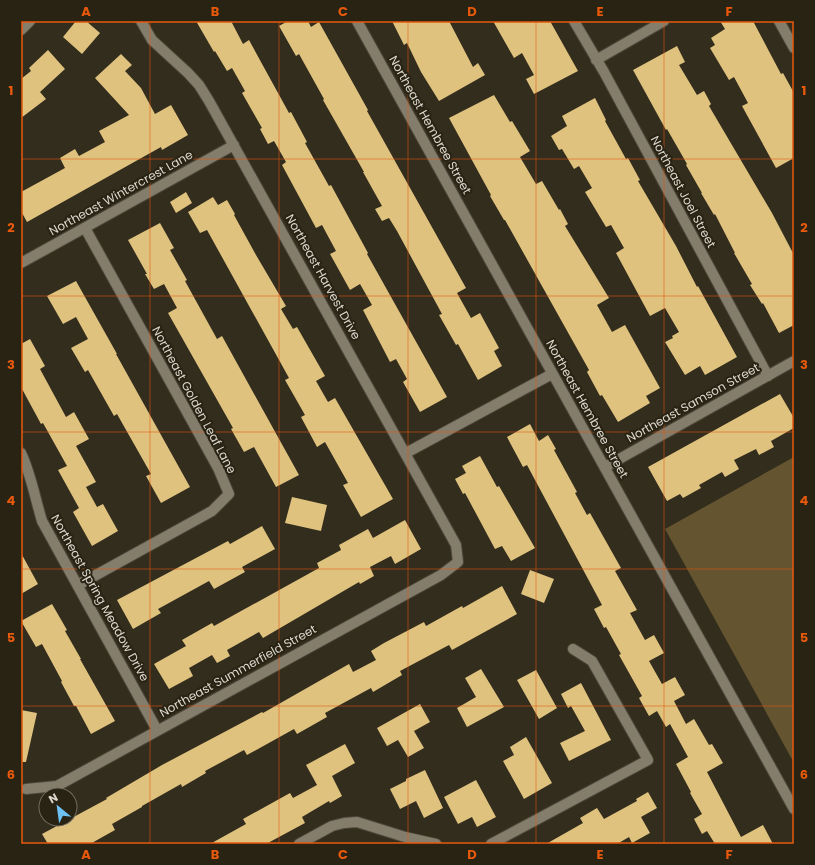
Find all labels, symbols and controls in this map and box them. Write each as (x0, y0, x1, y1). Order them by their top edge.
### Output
text: A (81, 2, 91, 21)
text: B (211, 2, 220, 21)
text: C (338, 2, 348, 21)
text: D (467, 2, 477, 21)
text: E (596, 2, 604, 21)
text: F (725, 2, 733, 21)
street label: Northeast Hembree Street (385, 52, 476, 197)
text: 1 (9, 81, 13, 100)
text: 1 (802, 81, 806, 100)
street label: Northeast Joel Street (647, 133, 720, 251)
street label: Northeast Wintercrest Lane (46, 146, 196, 239)
street label: Northeast Harvest Drive (282, 211, 365, 343)
text: 2 (7, 218, 15, 237)
text: 2 (800, 218, 808, 237)
street label: Northeast Golden Leaf Lane (148, 323, 241, 476)
street label: Northeast Hembree Street (542, 336, 633, 481)
text: 3 (7, 355, 15, 374)
text: 3 (800, 355, 808, 374)
street label: Northeast Samson Street (623, 359, 762, 446)
text: 4 (7, 491, 16, 510)
text: 4 (800, 491, 809, 510)
street label: Northeast Spring Meadow Drive (47, 511, 154, 684)
street label: Northeast Summerfield Street (156, 620, 319, 721)
text: 5 (7, 628, 15, 647)
text: 5 (800, 628, 808, 647)
text: 6 (7, 765, 15, 784)
text: 6 (800, 765, 808, 784)
north arrow (38, 787, 78, 827)
text: N (46, 789, 61, 807)
text: A (81, 845, 91, 864)
text: B (211, 845, 220, 864)
text: C (338, 845, 348, 864)
text: D (467, 845, 477, 864)
text: E (596, 845, 604, 864)
text: F (725, 845, 733, 864)

